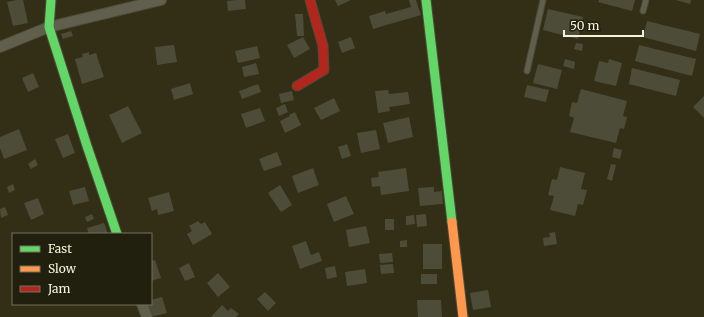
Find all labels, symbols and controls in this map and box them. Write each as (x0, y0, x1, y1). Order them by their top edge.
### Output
scale bar (564, 12, 643, 38)
text: 50 m (570, 18, 599, 33)
legend (12, 233, 152, 305)
text: Fast (48, 241, 72, 256)
text: Slow (48, 261, 77, 276)
text: Jam (47, 281, 71, 296)

